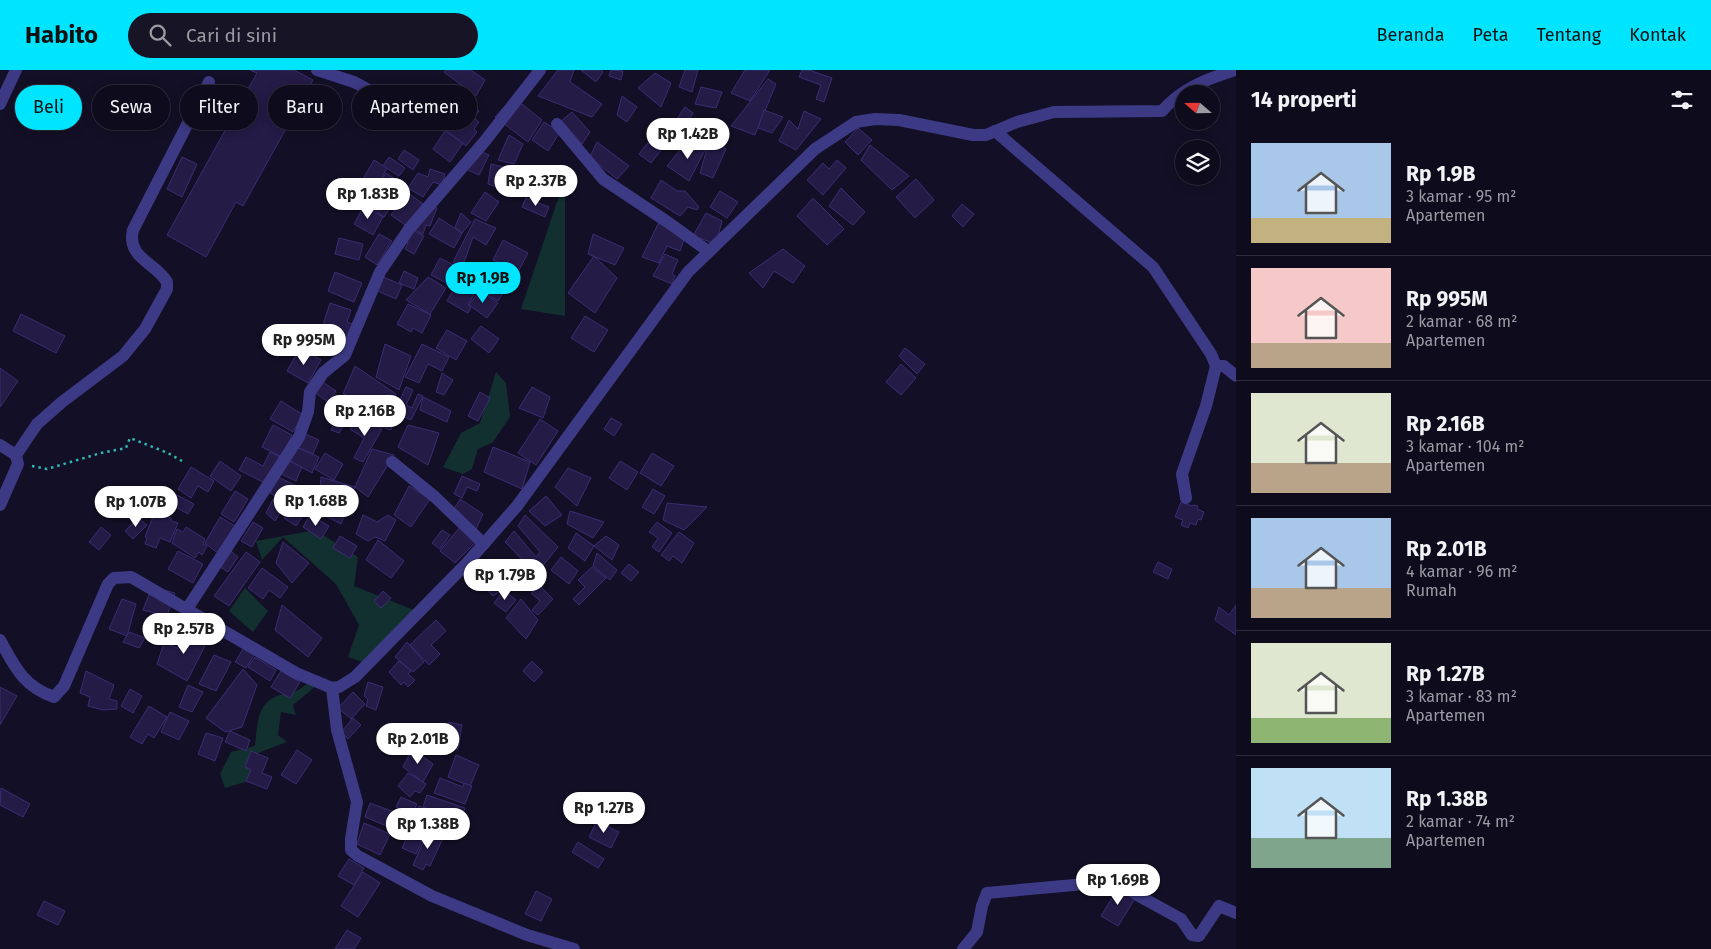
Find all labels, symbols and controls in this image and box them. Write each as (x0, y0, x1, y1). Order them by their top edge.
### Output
search box (128, 13, 478, 58)
text: Habito (25, 21, 98, 49)
icon: search (146, 21, 174, 49)
text: Cari di sini (186, 24, 277, 47)
text: Beranda (1377, 24, 1445, 46)
text: Peta (1473, 24, 1508, 46)
text: Tentang (1536, 24, 1601, 46)
text: Kontak (1629, 24, 1686, 46)
chip: Beli (15, 85, 82, 130)
chip: Sewa (92, 85, 170, 130)
chip: Filter (180, 85, 258, 130)
chip: Baru (268, 85, 342, 130)
chip: Apartemen (352, 85, 477, 130)
north arrow (1175, 85, 1220, 130)
map controls (1175, 85, 1220, 185)
icon: filters (1668, 86, 1696, 114)
text: 14 properti (1251, 87, 1357, 113)
pin: Rp 1.42B (636, 118, 740, 160)
text: Rp 1.42B (658, 124, 719, 143)
button: layers (1175, 140, 1220, 185)
text: Rp 1.9B (1406, 161, 1476, 187)
icon: home (1291, 163, 1351, 223)
pin: Rp 2.37B (484, 164, 588, 207)
text: Rp 2.37B (505, 171, 567, 190)
pin: Rp 1.83B (316, 178, 420, 220)
text: Rp 1.83B (337, 184, 399, 203)
text: 3 kamar · 95 m² (1406, 187, 1516, 206)
text: Apartemen (1406, 206, 1485, 225)
pin: Rp 1.9B (437, 262, 529, 304)
text: Rp 1.9B (457, 268, 509, 287)
text: Rp 995M (1406, 286, 1488, 312)
icon: home (1291, 288, 1351, 348)
text: 2 kamar · 68 m² (1406, 312, 1517, 331)
pin: Rp 995M (258, 324, 350, 366)
text: Rp 995M (273, 330, 335, 349)
text: Apartemen (1406, 331, 1485, 350)
pin: Rp 2.16B (313, 394, 417, 437)
text: Rp 2.16B (335, 401, 395, 420)
text: Rp 2.16B (1406, 411, 1485, 437)
icon: home (1291, 413, 1351, 473)
text: 3 kamar · 104 m² (1406, 437, 1524, 456)
text: Apartemen (1406, 456, 1485, 475)
pin: Rp 1.68B (264, 484, 368, 527)
pin: Rp 1.07B (84, 486, 188, 528)
text: Rp 1.68B (285, 491, 347, 510)
text: Rp 1.07B (106, 492, 166, 511)
text: Rp 2.01B (1406, 536, 1487, 562)
icon: home (1291, 538, 1351, 598)
pin: Rp 1.79B (453, 558, 557, 601)
text: 4 kamar · 96 m² (1406, 562, 1518, 581)
text: Rp 1.79B (475, 565, 535, 584)
text: Rumah (1406, 581, 1457, 600)
pin: Rp 2.57B (132, 612, 236, 655)
text: Rp 2.57B (154, 619, 214, 638)
text: Rp 1.27B (1406, 661, 1485, 687)
icon: home (1291, 663, 1351, 723)
text: 3 kamar · 83 m² (1406, 687, 1517, 706)
text: Apartemen (1406, 706, 1485, 725)
pin: Rp 2.01B (366, 722, 470, 765)
text: Rp 2.01B (387, 729, 449, 748)
text: Rp 1.38B (1406, 786, 1488, 812)
icon: home (1291, 788, 1351, 848)
pin: Rp 1.27B (552, 792, 656, 834)
text: Rp 1.27B (574, 798, 634, 817)
pin: Rp 1.38B (376, 808, 480, 850)
text: 2 kamar · 74 m² (1406, 812, 1515, 831)
text: Rp 1.38B (397, 814, 459, 833)
text: Apartemen (1406, 831, 1485, 850)
pin: Rp 1.69B (1066, 864, 1170, 906)
text: Rp 1.69B (1087, 870, 1149, 889)

